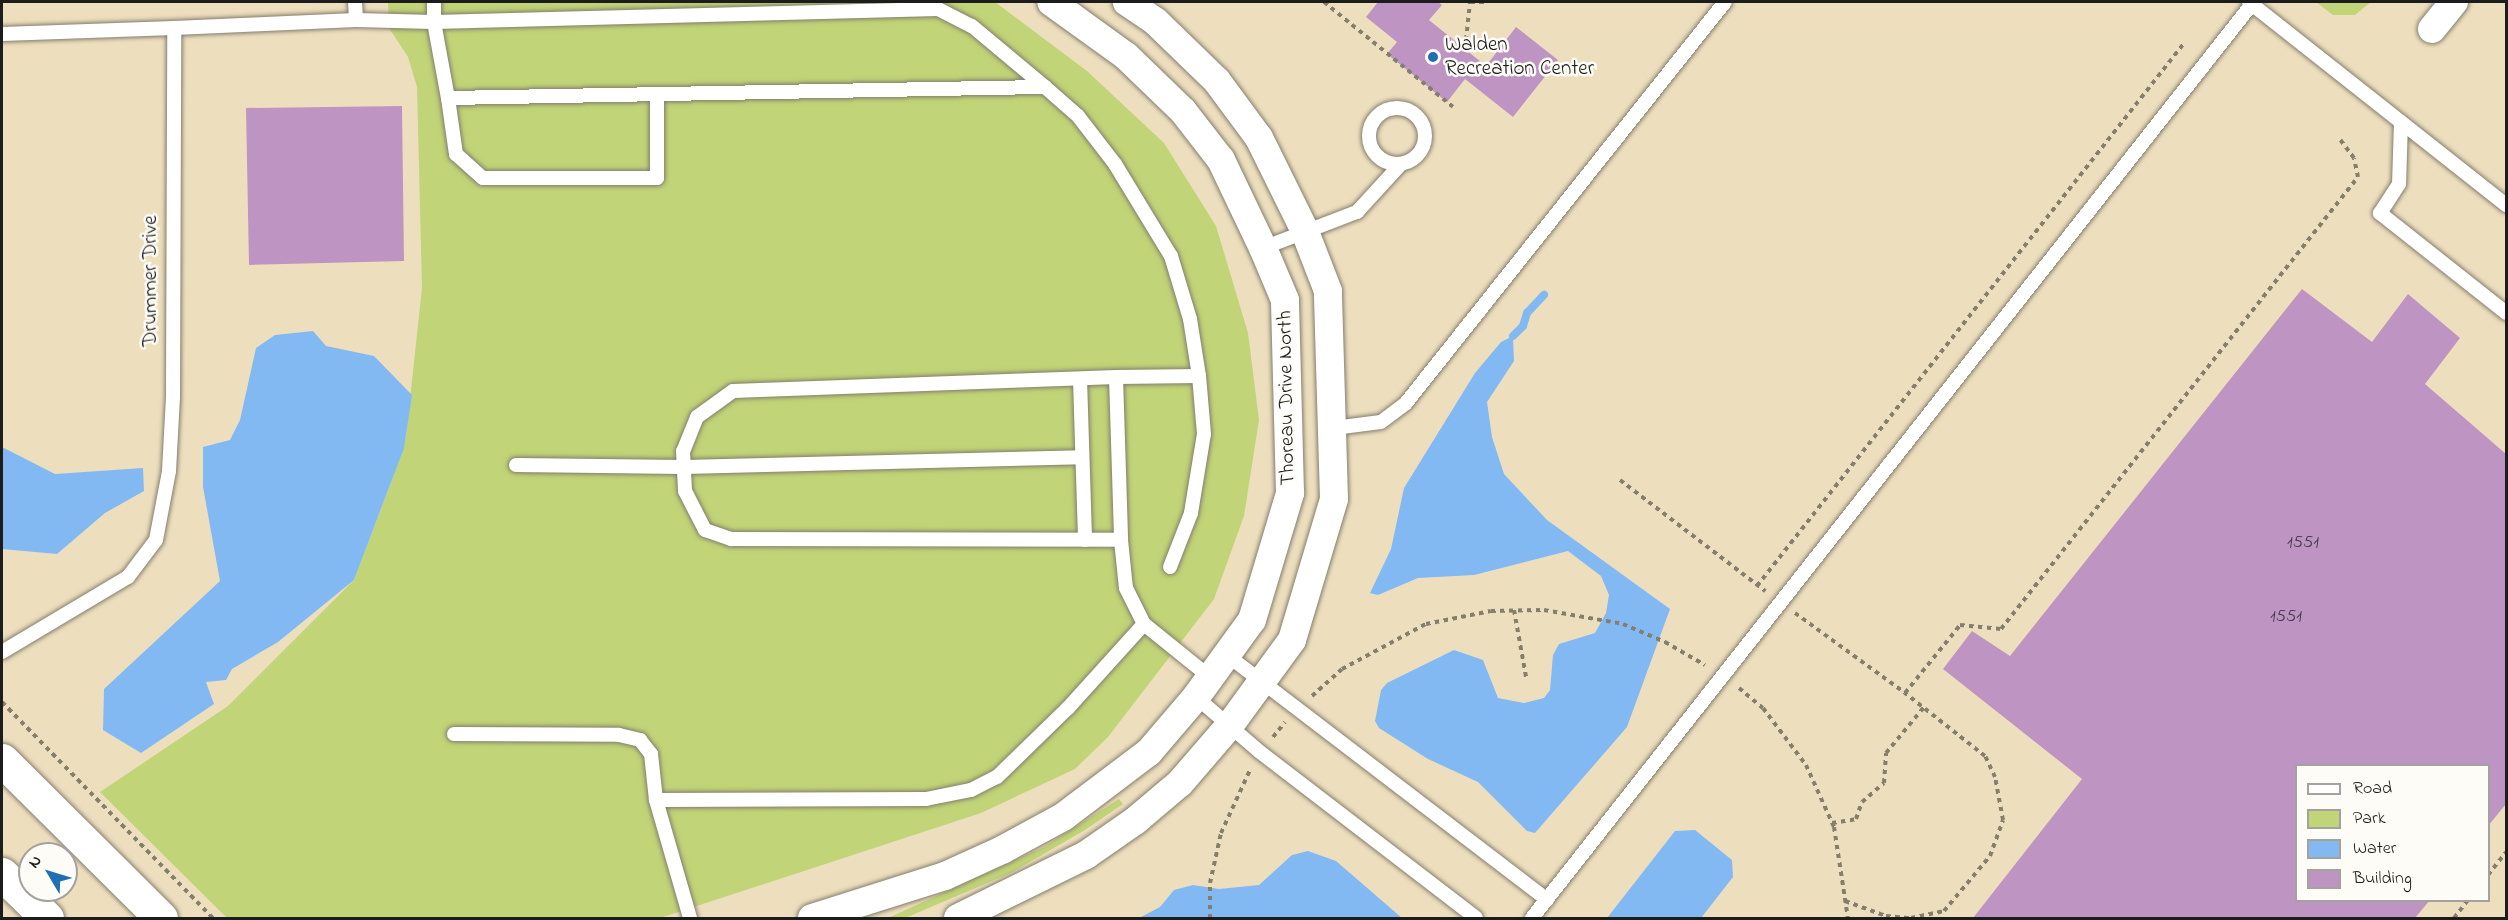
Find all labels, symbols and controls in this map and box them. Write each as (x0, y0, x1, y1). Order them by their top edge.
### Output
place label: Walden Recreation Center (1445, 32, 1594, 82)
marker: Walden Recreation Center (1426, 50, 1440, 64)
street label: Drummer Drive (138, 215, 164, 347)
street label: Thoreau Drive North (1273, 310, 1301, 486)
house number: 1551 (2287, 532, 2319, 554)
house number: 1551 (2270, 606, 2302, 628)
legend (2295, 764, 2490, 902)
text: Road (2353, 776, 2392, 802)
text: Park (2353, 806, 2386, 832)
text: Water (2353, 836, 2396, 862)
north arrow (18, 842, 78, 902)
text: N (23, 851, 48, 874)
text: Building (2353, 866, 2412, 892)

